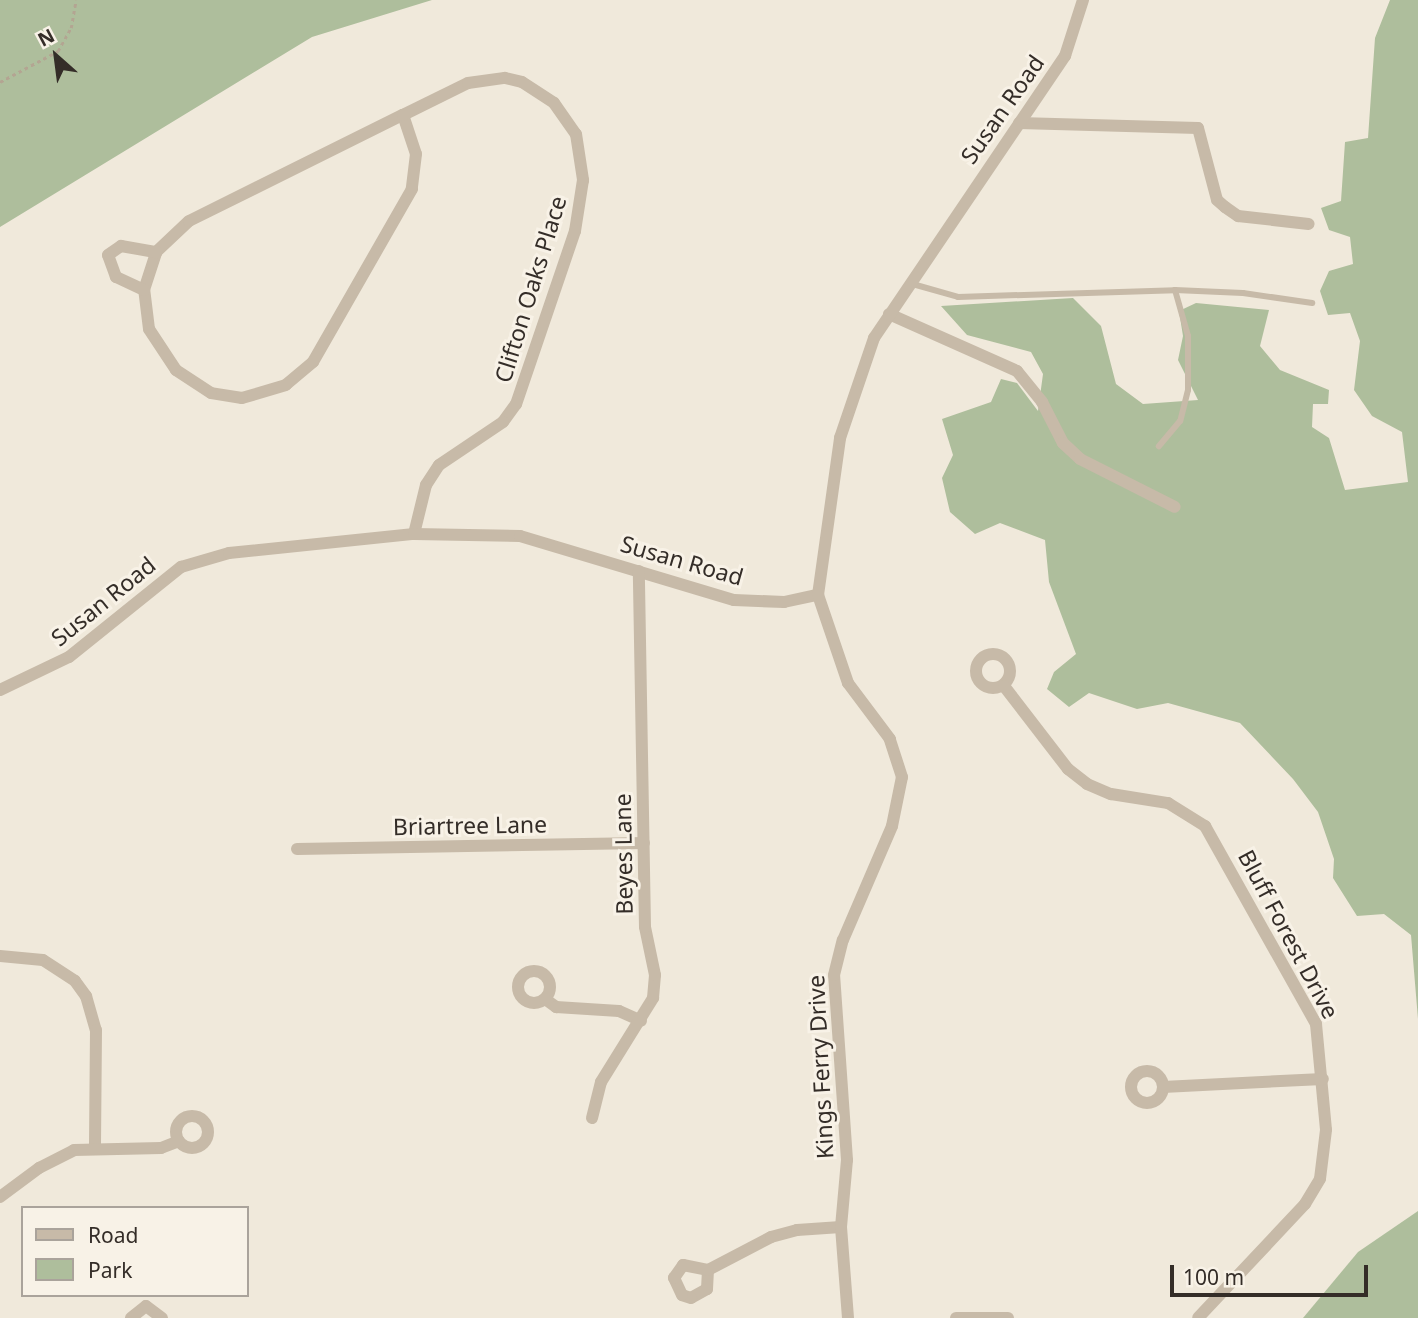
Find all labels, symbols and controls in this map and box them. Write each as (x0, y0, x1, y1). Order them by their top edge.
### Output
north arrow (21, 21, 91, 91)
text: N (33, 22, 59, 53)
street label: Susan Road (954, 49, 1050, 169)
street label: Clifton Oaks Place (488, 192, 572, 386)
street label: Susan Road (618, 529, 746, 591)
street label: Susan Road (45, 551, 161, 651)
street label: Beyes Lane (608, 793, 638, 915)
street label: Briartree Lane (393, 810, 547, 840)
street label: Bluff Forest Drive (1233, 845, 1345, 1023)
street label: Kings Ferry Drive (801, 974, 839, 1160)
legend (21, 1206, 248, 1297)
text: Road (88, 1221, 138, 1249)
scale bar (1173, 1252, 1371, 1296)
text: Park (88, 1256, 132, 1284)
text: 100 m (1183, 1263, 1244, 1291)

